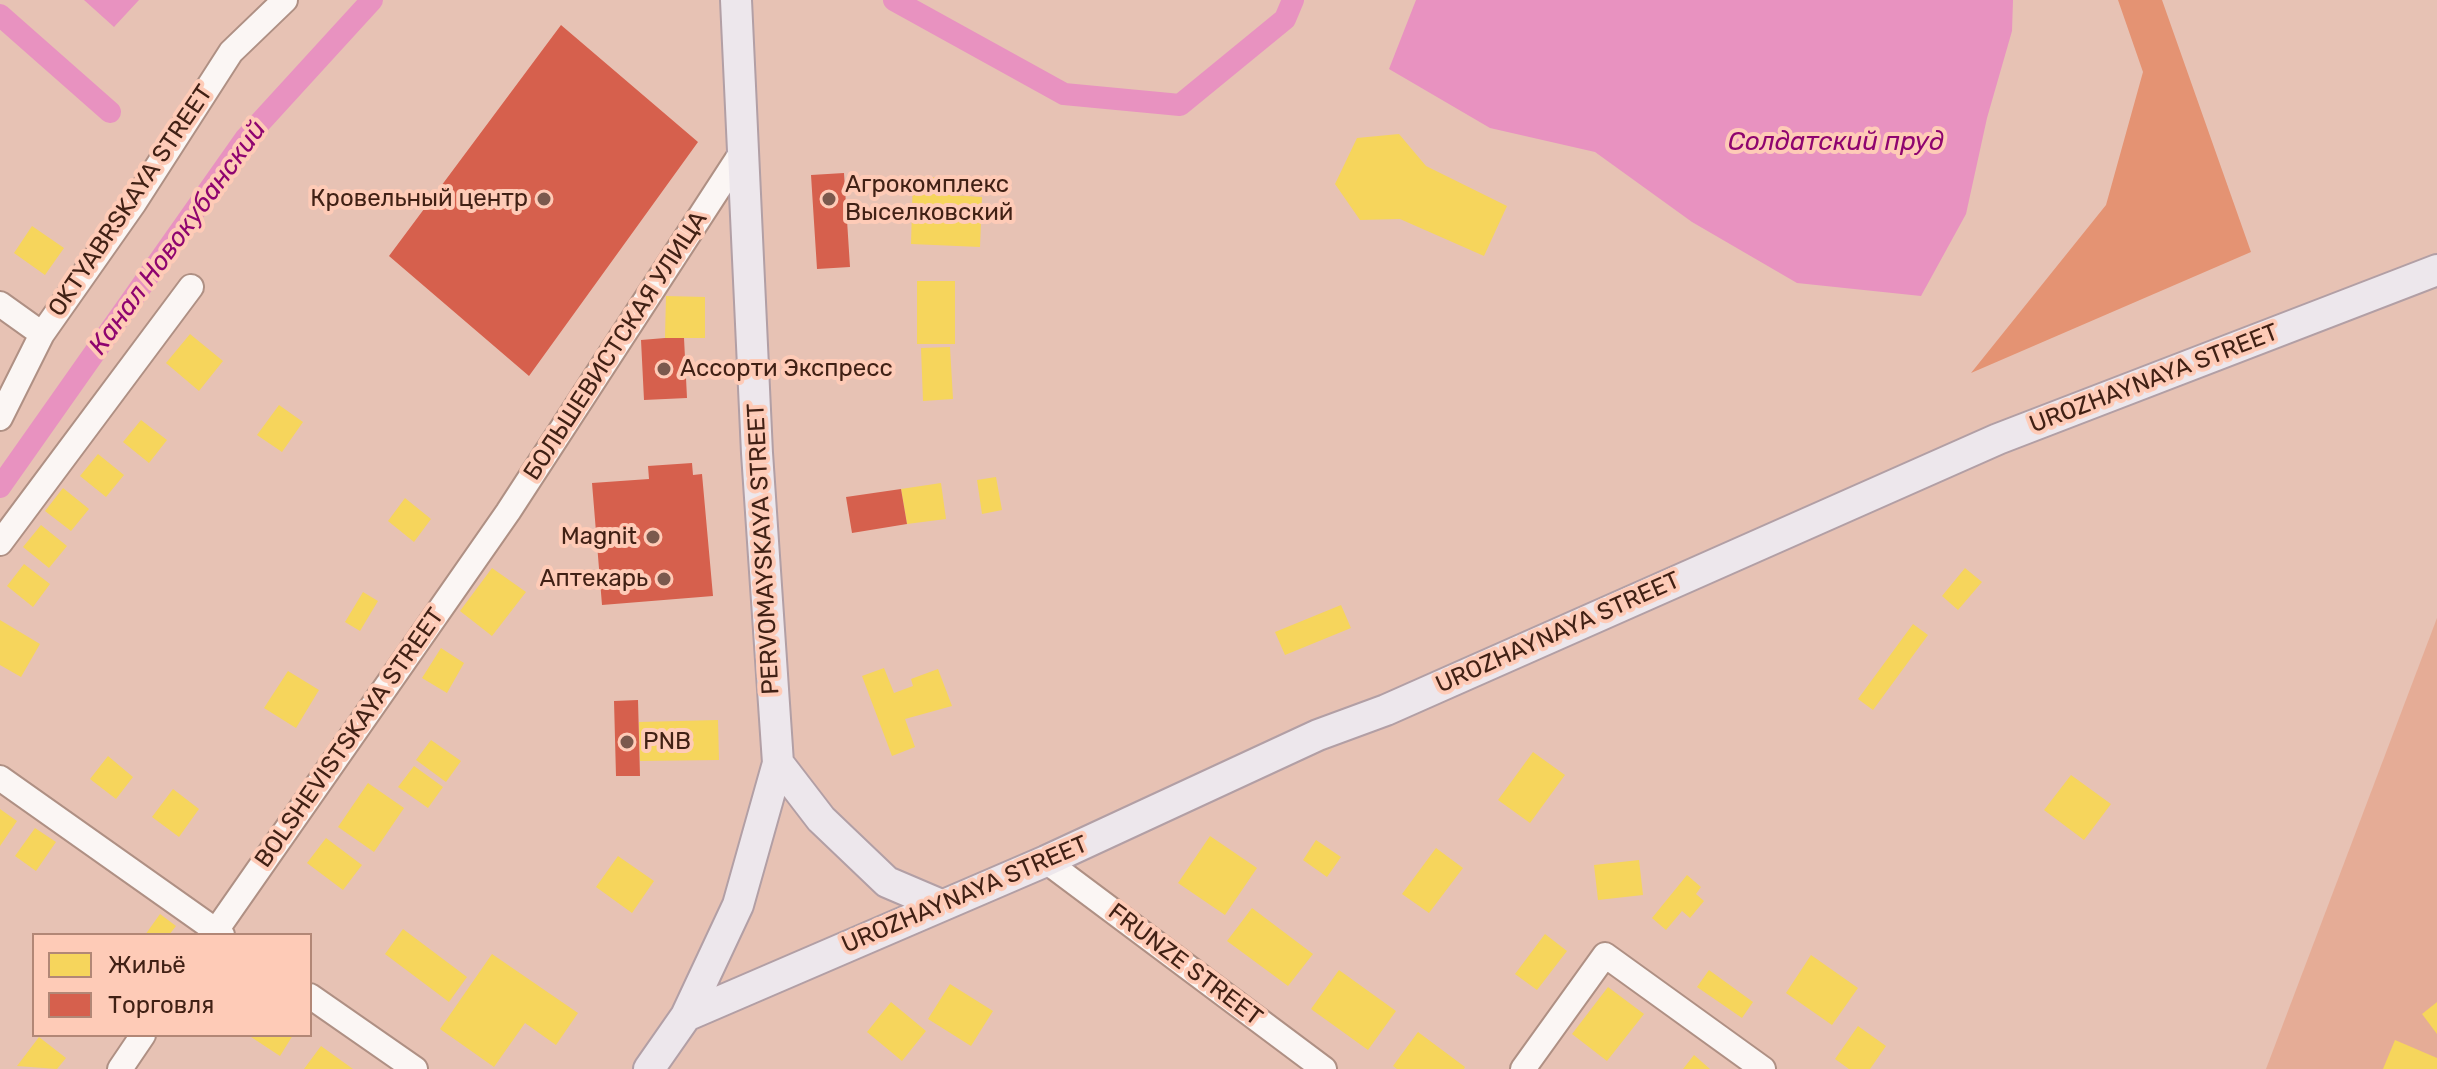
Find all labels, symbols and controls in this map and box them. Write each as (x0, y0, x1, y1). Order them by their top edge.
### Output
street label: OKTYABRSKAYA STREET (43, 80, 219, 322)
water label: Канал Новокубанский (83, 115, 273, 361)
water label: Солдатский пруд (1728, 126, 1944, 158)
place label: Агрокомплекс Выселковский (845, 171, 1013, 227)
place label: Кровельный центр (310, 185, 528, 213)
marker: Кровельный центр (535, 190, 553, 208)
marker: Агрокомплекс Выселковский (820, 190, 838, 208)
street label: БОЛЬШЕВИСТСКАЯ УЛИЦА (518, 206, 714, 486)
street label: UROZHAYNAYA STREET (2026, 318, 2282, 440)
place label: Ассорти Экспресс (680, 355, 893, 383)
marker: Ассорти Экспресс (655, 360, 673, 378)
street label: PERVOMAYSKAYA STREET (742, 403, 786, 695)
place label: Magnit (561, 523, 637, 551)
marker: Magnit (644, 528, 662, 546)
place label: Аптекарь (540, 565, 648, 593)
street label: UROZHAYNAYA STREET (1431, 566, 1685, 700)
marker: Аптекарь (655, 570, 673, 588)
street label: BOLSHEVISTSKAYA STREET (249, 603, 451, 873)
place label: PNB (643, 728, 691, 756)
marker: PNB (618, 733, 636, 751)
street label: UROZHAYNAYA STREET (838, 830, 1092, 960)
street label: FRUNZE STREET (1102, 898, 1268, 1032)
legend (32, 933, 312, 1037)
text: Жильё (108, 951, 186, 979)
text: Торговля (108, 991, 214, 1019)

